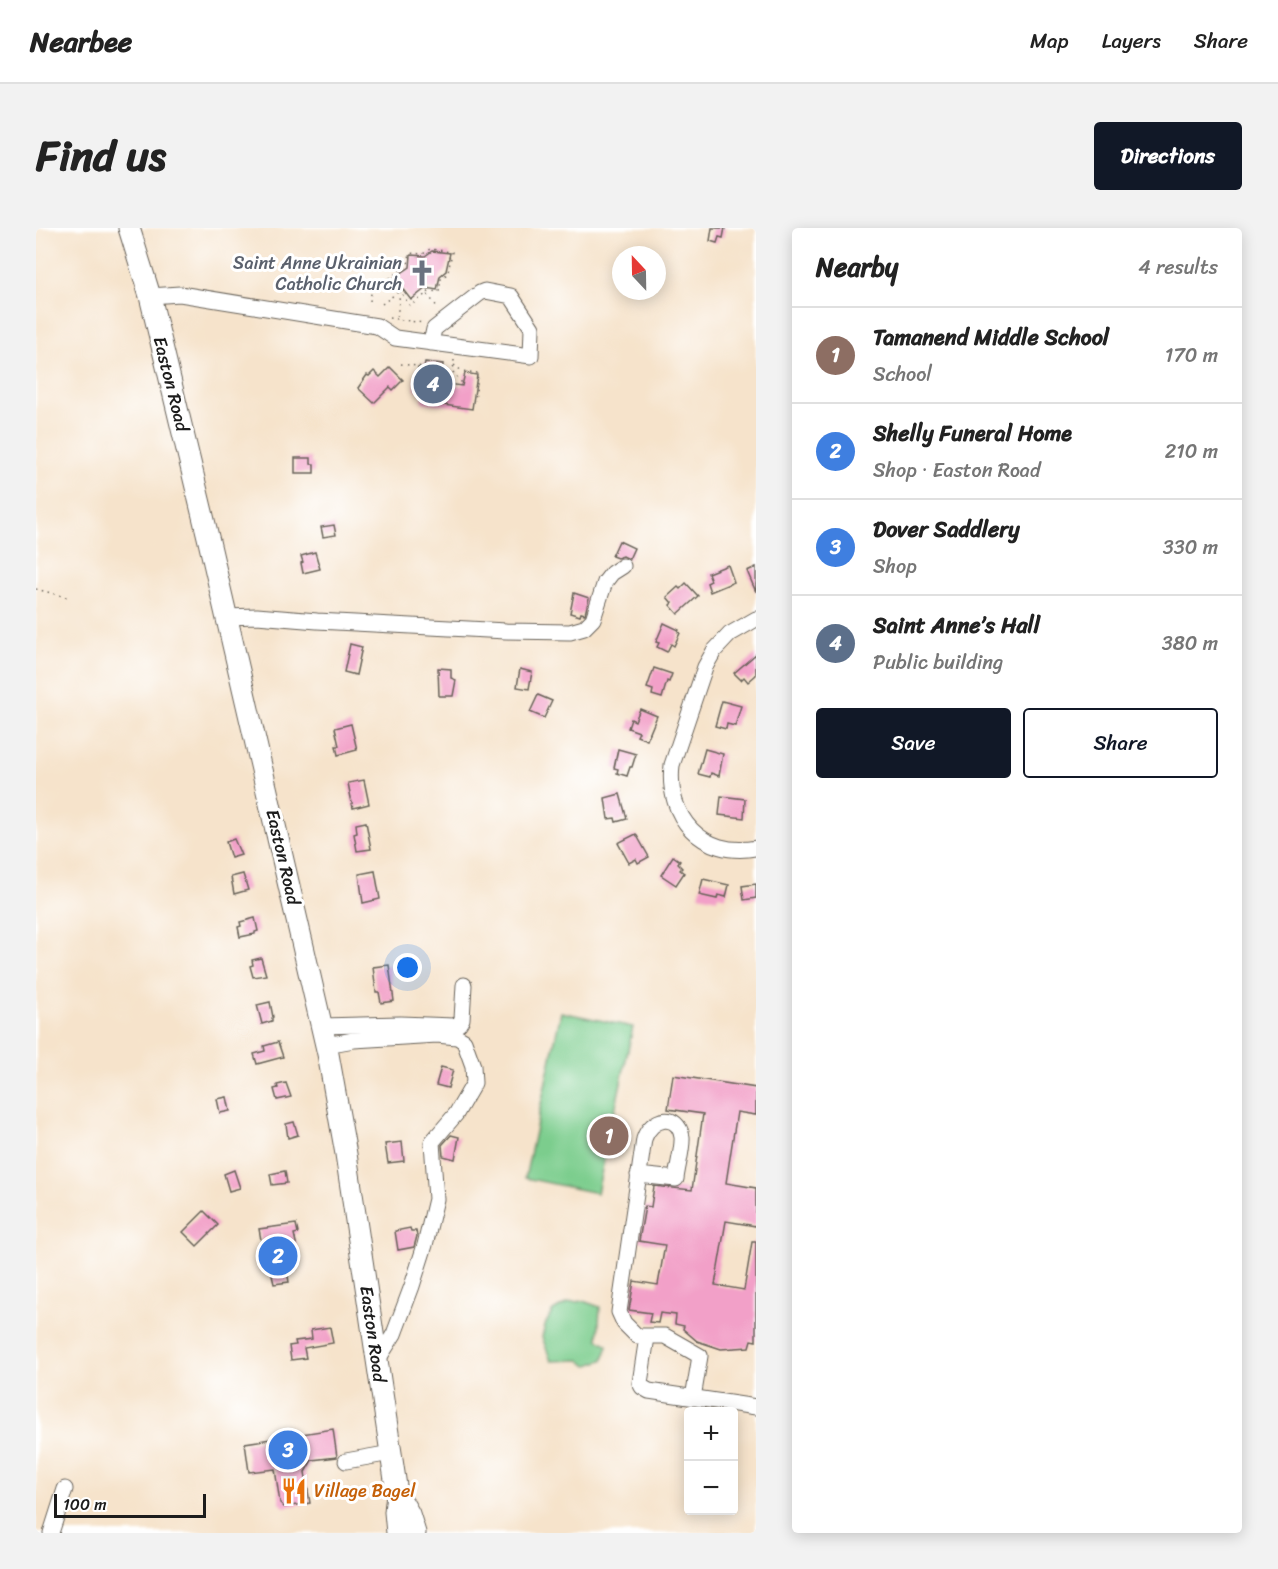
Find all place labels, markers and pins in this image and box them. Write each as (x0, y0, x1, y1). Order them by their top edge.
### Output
place label: Saint Anne Ukrainian Catholic Church (233, 247, 402, 300)
church icon: Saint Anne Ukrainian Catholic Church (407, 258, 437, 288)
pin: 4 (414, 362, 452, 406)
pin: 1 (590, 1114, 628, 1158)
pin: 2 (258, 1234, 298, 1278)
pin: 3 (268, 1428, 308, 1472)
place label: Village Bagel (314, 1475, 416, 1507)
restaurant icon: Village Bagel (279, 1476, 309, 1506)

